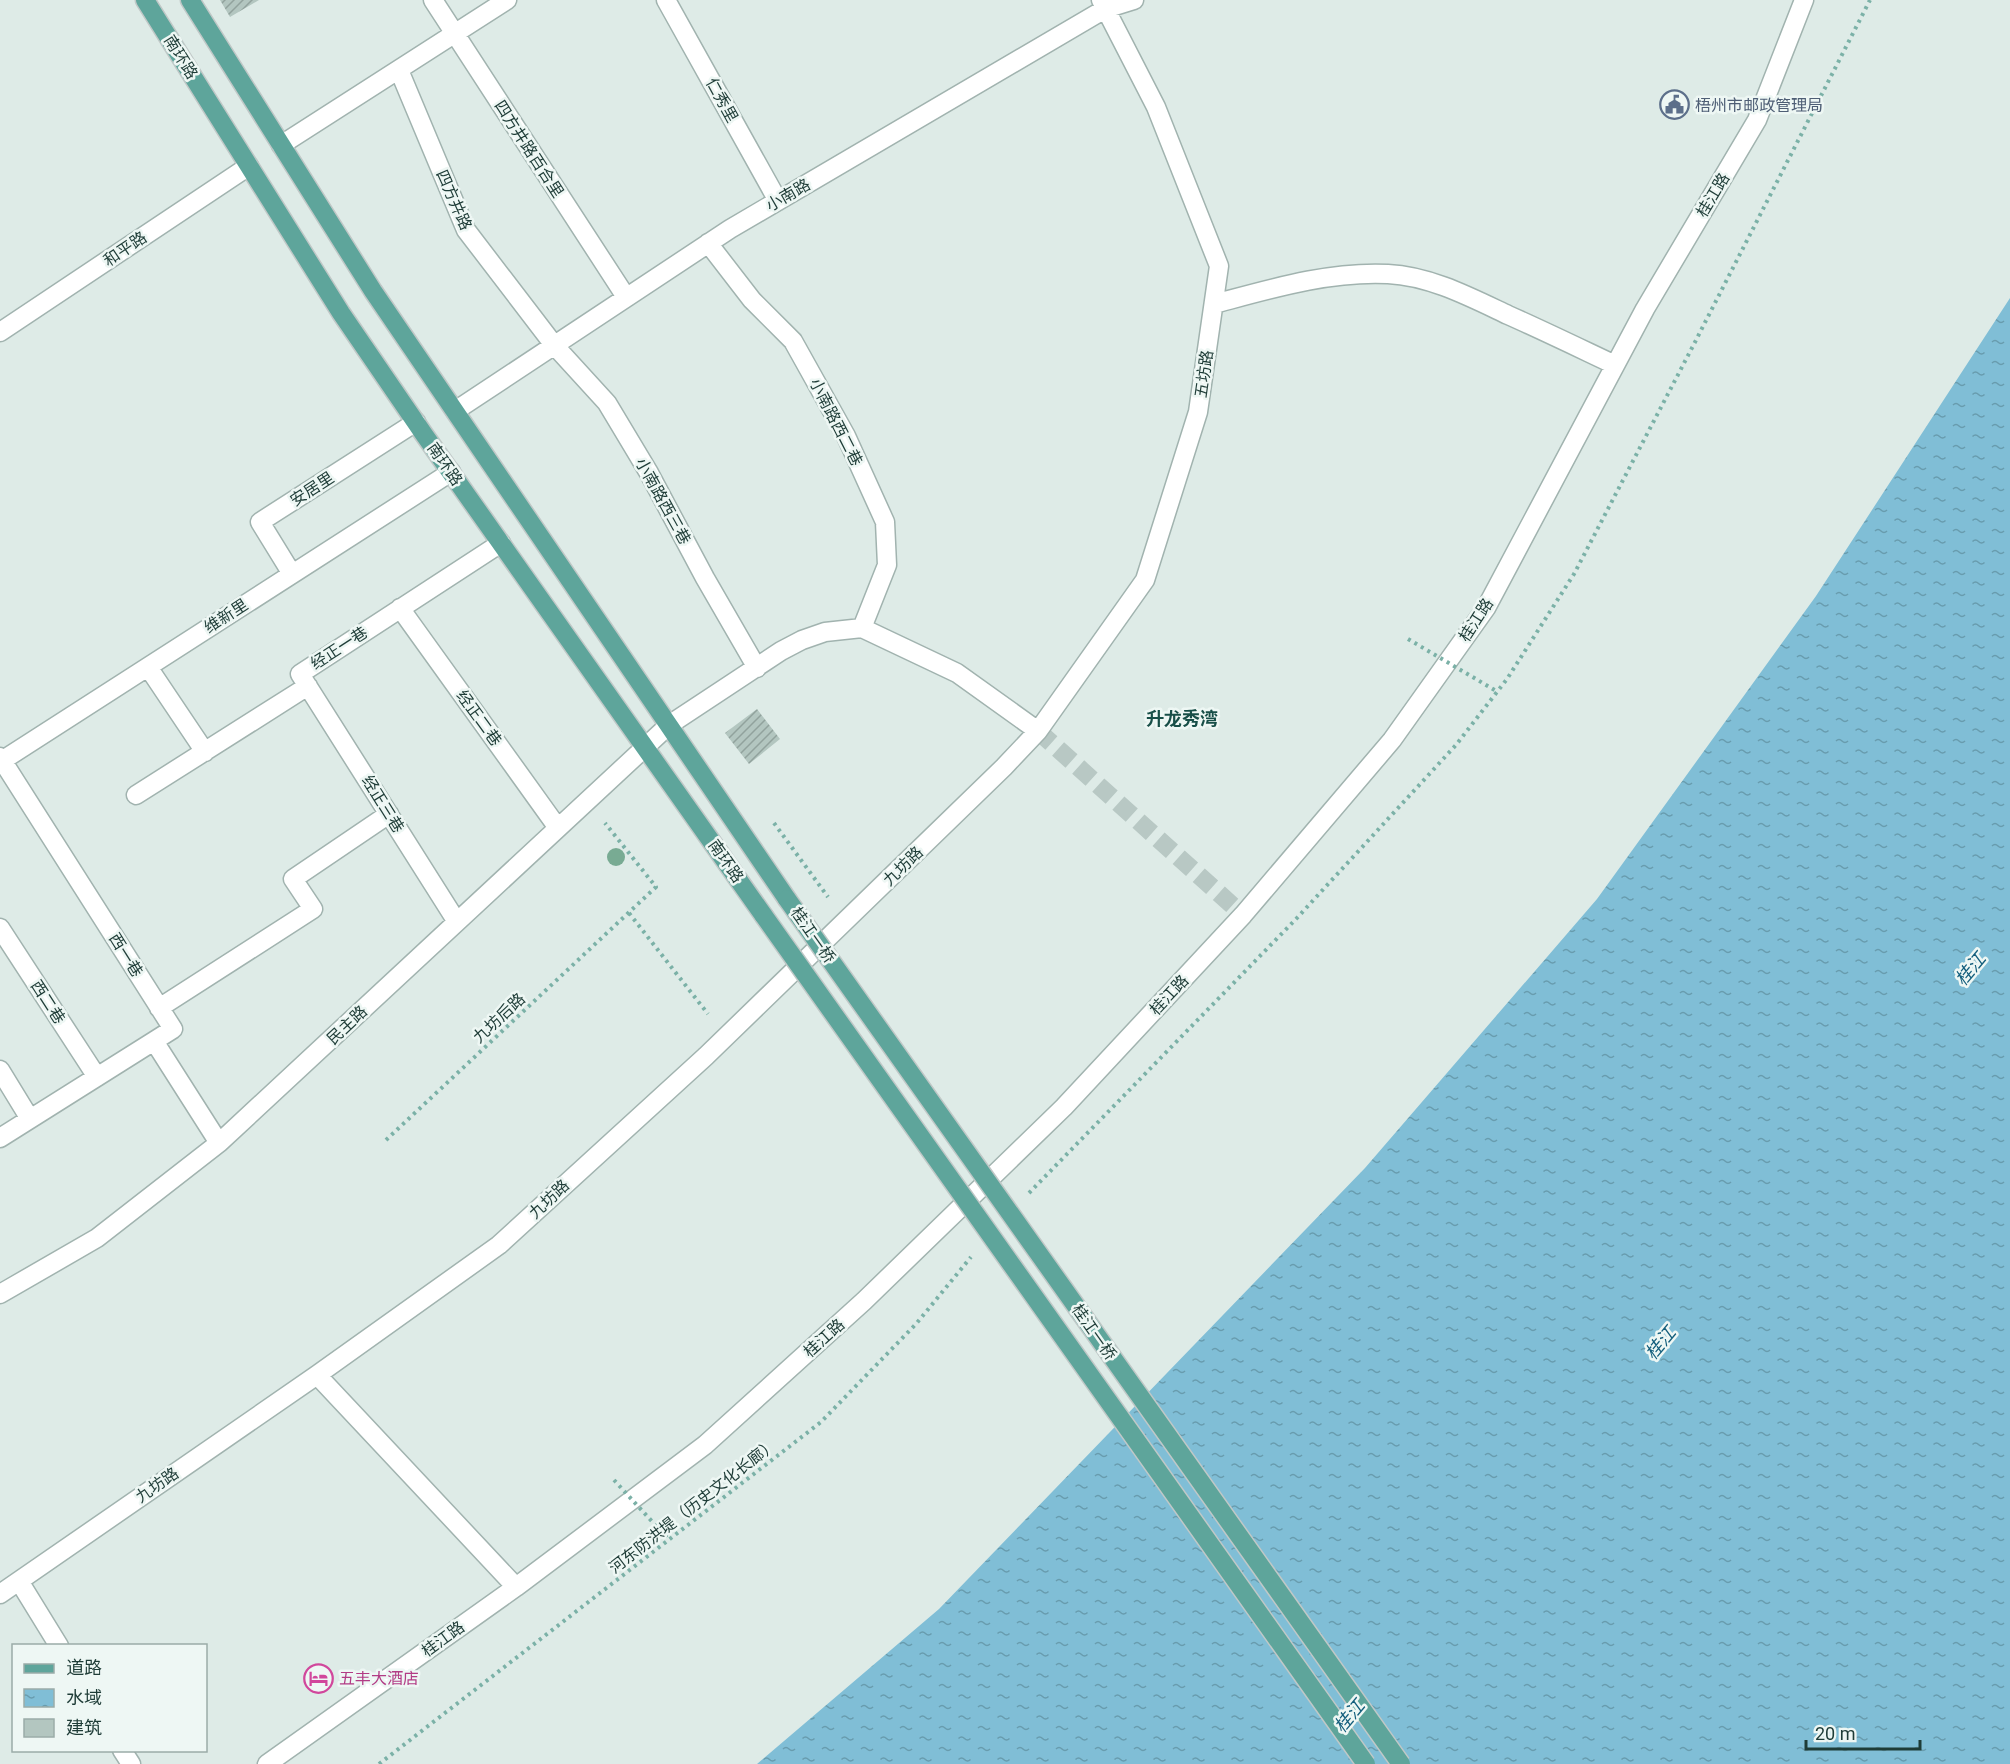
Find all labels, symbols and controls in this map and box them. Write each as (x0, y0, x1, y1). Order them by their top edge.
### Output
street label: 南环路 (160, 32, 202, 82)
street label: 仁秀里 (702, 74, 742, 126)
public building icon: 梧州市邮政管理局 (1658, 89, 1690, 121)
place label: 梧州市邮政管理局 (1695, 96, 1823, 115)
street label: 四方井路百合里 (491, 97, 567, 201)
street label: 四方井路 (432, 167, 476, 233)
street label: 桂江路 (1692, 170, 1734, 220)
street label: 小南路 (762, 175, 814, 215)
street label: 和平路 (100, 228, 150, 270)
street label: 五坊路 (1191, 349, 1217, 399)
street label: 小南路西二巷 (806, 375, 866, 469)
street label: 南环路 (423, 439, 467, 489)
street label: 小南路西三巷 (631, 454, 695, 548)
street label: 安居里 (287, 468, 337, 510)
street label: 维新里 (201, 595, 251, 637)
street label: 桂江路 (1455, 595, 1497, 645)
street label: 经正一巷 (307, 623, 371, 673)
street label: 经正二巷 (453, 687, 505, 749)
district label: 升龙秀湾 (1146, 708, 1218, 729)
street label: 经正三巷 (358, 772, 408, 836)
street label: 南环路 (704, 836, 748, 886)
street label: 九坊路 (879, 842, 927, 890)
street label: 桂江一桥 (787, 903, 839, 967)
street label: 西一巷 (105, 930, 147, 980)
water label: 桂江 (1950, 947, 1991, 990)
street label: 桂江路 (1146, 971, 1192, 1019)
street label: 西二巷 (27, 977, 69, 1027)
street label: 九坊后路 (469, 989, 529, 1047)
street label: 民主路 (323, 1002, 371, 1048)
street label: 九坊路 (525, 1176, 573, 1222)
street label: 桂江一桥 (1068, 1300, 1120, 1364)
street label: 桂江路 (800, 1315, 848, 1361)
water label: 桂江 (1640, 1321, 1681, 1364)
street label: 河东防洪堤（历史文化长廊） (605, 1434, 781, 1578)
street label: 九坊路 (132, 1463, 182, 1507)
street label: 桂江路 (418, 1617, 468, 1661)
legend (12, 1644, 207, 1752)
text: 道路 (66, 1657, 102, 1678)
hotel icon: 五丰大酒店 (302, 1662, 334, 1694)
place label: 五丰大酒店 (339, 1669, 419, 1688)
text: 水域 (66, 1687, 102, 1708)
water label: 桂江 (1329, 1694, 1370, 1737)
scale bar (1806, 1713, 1920, 1751)
text: 建筑 (66, 1717, 102, 1738)
text: 20 m (1815, 1723, 1855, 1744)

